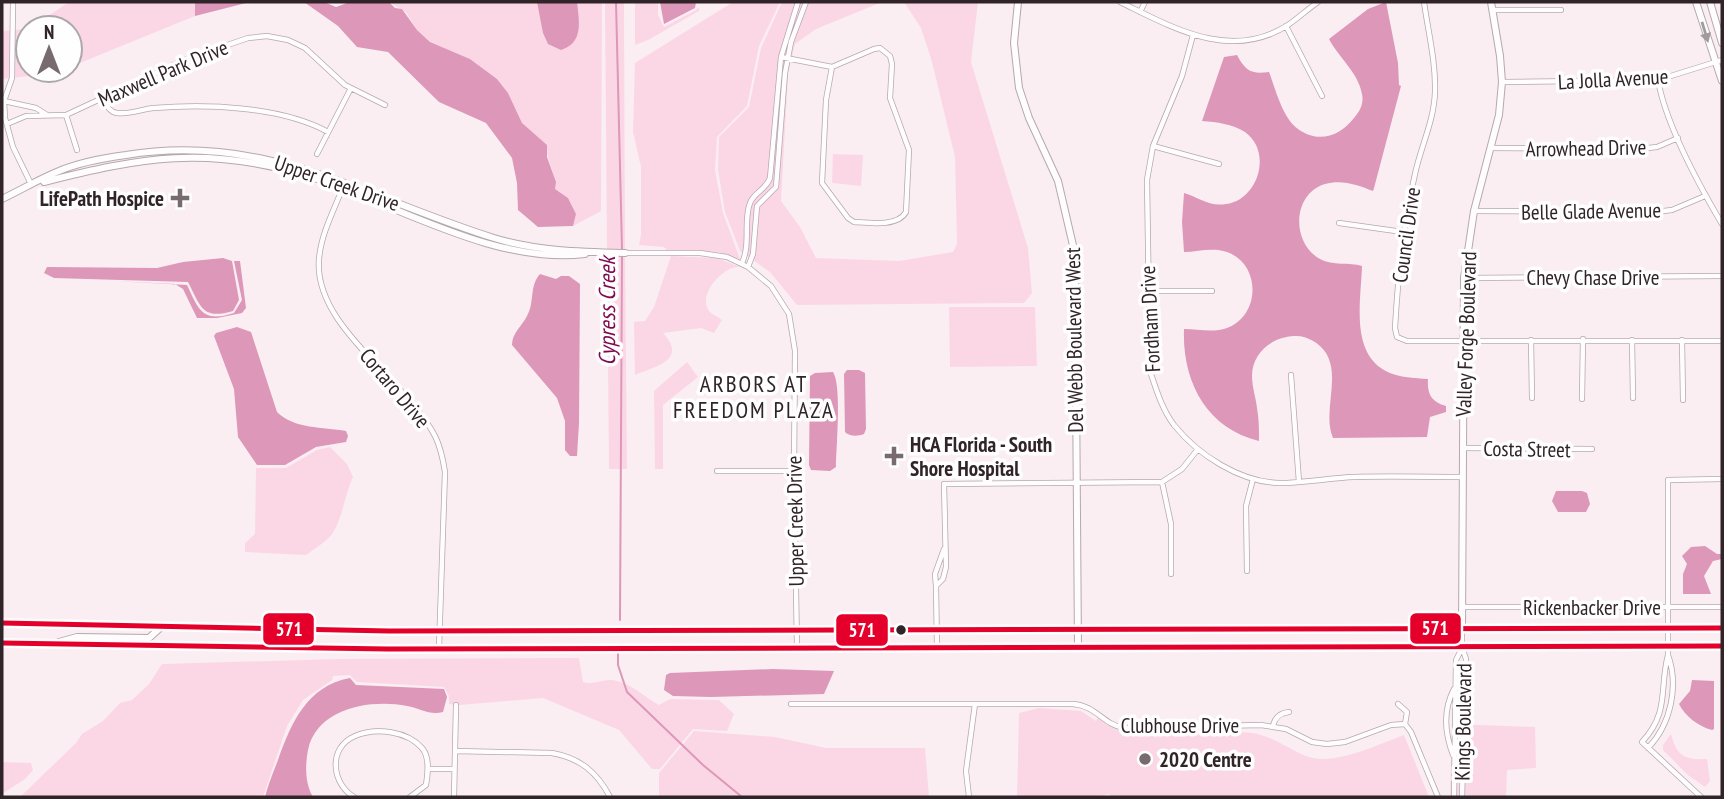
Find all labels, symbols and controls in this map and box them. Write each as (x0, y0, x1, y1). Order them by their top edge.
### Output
north arrow (14, 14, 84, 84)
text: N (44, 20, 54, 44)
one-way arrow (1701, 22, 1711, 43)
street label: Maxwell Park Drive (94, 33, 232, 113)
street label: La Jolla Avenue (1557, 63, 1669, 95)
street label: Arrowhead Drive (1525, 133, 1647, 163)
street label: Upper Creek Drive (271, 149, 403, 217)
place label: LifePath Hospice (40, 185, 164, 212)
street label: Council Drive (1386, 186, 1426, 284)
marker: LifePath Hospice (170, 188, 190, 208)
street label: Belle Glade Avenue (1521, 196, 1661, 226)
street label: Del Webb Boulevard West (1059, 247, 1089, 433)
street label: Valley Forge Boulevard (1450, 251, 1482, 418)
water label: Cypress Creek (592, 253, 621, 365)
street label: Chevy Chase Drive (1527, 264, 1659, 291)
street label: Fordham Drive (1134, 265, 1166, 373)
street label: Cortaro Drive (354, 343, 436, 433)
district label: ARBORS AT FREEDOM PLAZA (673, 369, 835, 424)
place label: HCA Florida - South Shore Hospital (910, 431, 1052, 482)
street label: Costa Street (1483, 435, 1571, 463)
marker: HCA Florida - South Shore Hospital (884, 446, 904, 466)
street label: Upper Creek Drive (780, 455, 810, 587)
street label: Rickenbacker Drive (1523, 594, 1661, 621)
line badge: 571 (262, 612, 315, 646)
line badge: 571 (1409, 612, 1462, 645)
line badge: 571 (835, 613, 889, 647)
text: 571 (1421, 616, 1449, 640)
text: 571 (275, 617, 303, 641)
text: 571 (848, 618, 876, 642)
unlabelled marker (894, 623, 908, 637)
street label: Kings Boulevard (1448, 663, 1478, 781)
street label: Clubhouse Drive (1121, 712, 1239, 739)
place label: 2020 Centre (1159, 746, 1252, 773)
marker: 2020 Centre (1137, 751, 1153, 767)

